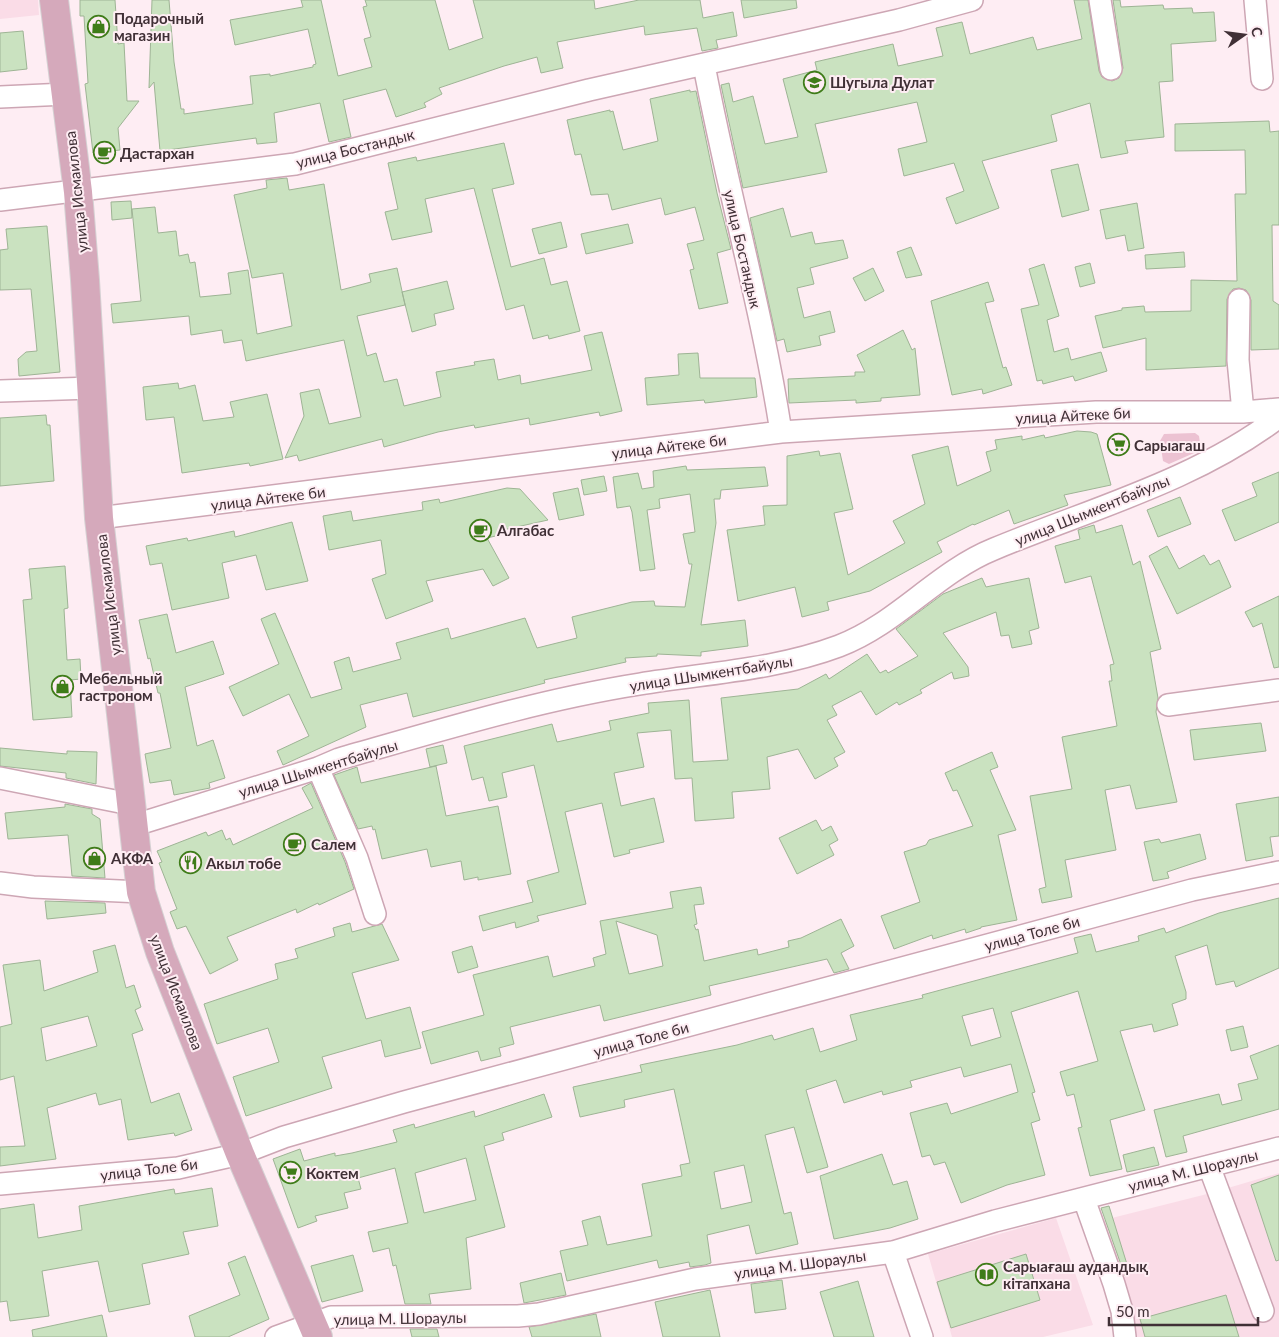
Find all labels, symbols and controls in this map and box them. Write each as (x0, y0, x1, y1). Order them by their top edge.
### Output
place label: Подарочный магазин (114, 9, 204, 44)
north arrow (1219, 10, 1269, 60)
shop icon: Подарочный магазин (86, 15, 110, 39)
text: С (1248, 25, 1267, 39)
school or university icon: Шугыла Дулат (802, 70, 826, 94)
place label: Шугыла Дулат (830, 73, 935, 91)
street label: улица Бостандык (294, 125, 416, 171)
street label: улица Исмаилова (61, 130, 91, 254)
cafe icon: Дастархан (92, 141, 116, 165)
place label: Дастархан (120, 144, 194, 162)
street label: улица Бостандык (721, 188, 765, 310)
street label: улица Айтеке би (1015, 403, 1131, 427)
street label: улица Айтеке би (611, 430, 727, 462)
supermarket icon: Сарыагаш (1106, 433, 1130, 457)
place label: Сарыагаш (1134, 436, 1205, 454)
street label: улица Шымкентбайулы (1012, 471, 1172, 549)
street label: улица Айтеке би (210, 482, 326, 514)
cafe icon: Алгабас (469, 518, 493, 542)
place label: Алгабас (496, 521, 554, 539)
street label: улица Исмаилова (92, 533, 124, 657)
street label: улица Шымкентбайулы (628, 651, 794, 695)
place label: Мебельный гастроном (79, 669, 162, 704)
shop icon: Мебельный гастроном (51, 675, 75, 699)
street label: улица Шымкентбайулы (236, 735, 400, 801)
cafe icon: Салем (283, 832, 307, 856)
place label: Салем (311, 835, 356, 853)
shop icon: АКФА (83, 846, 107, 870)
place label: АКФА (110, 849, 154, 867)
restaurant icon: Акыл тобе (178, 851, 202, 875)
place label: Акыл тобе (205, 854, 281, 872)
street label: улица Толе би (982, 912, 1082, 954)
street label: улица Исмаилова (147, 932, 207, 1052)
street label: улица Толе би (591, 1018, 691, 1060)
street label: улица М. Шораулы (1126, 1145, 1260, 1195)
street label: улица Толе би (99, 1154, 199, 1184)
supermarket icon: Коктем (278, 1161, 302, 1185)
place label: Коктем (306, 1164, 359, 1182)
street label: улица М. Шораулы (733, 1246, 867, 1282)
place label: Сарыағаш аудандық кітапхана (1003, 1257, 1148, 1292)
library icon: Сарыағаш аудандық кітапхана (975, 1263, 999, 1287)
scale bar (1109, 1294, 1258, 1326)
text: 50 m (1116, 1302, 1150, 1320)
street label: улица М. Шораулы (333, 1308, 467, 1328)

